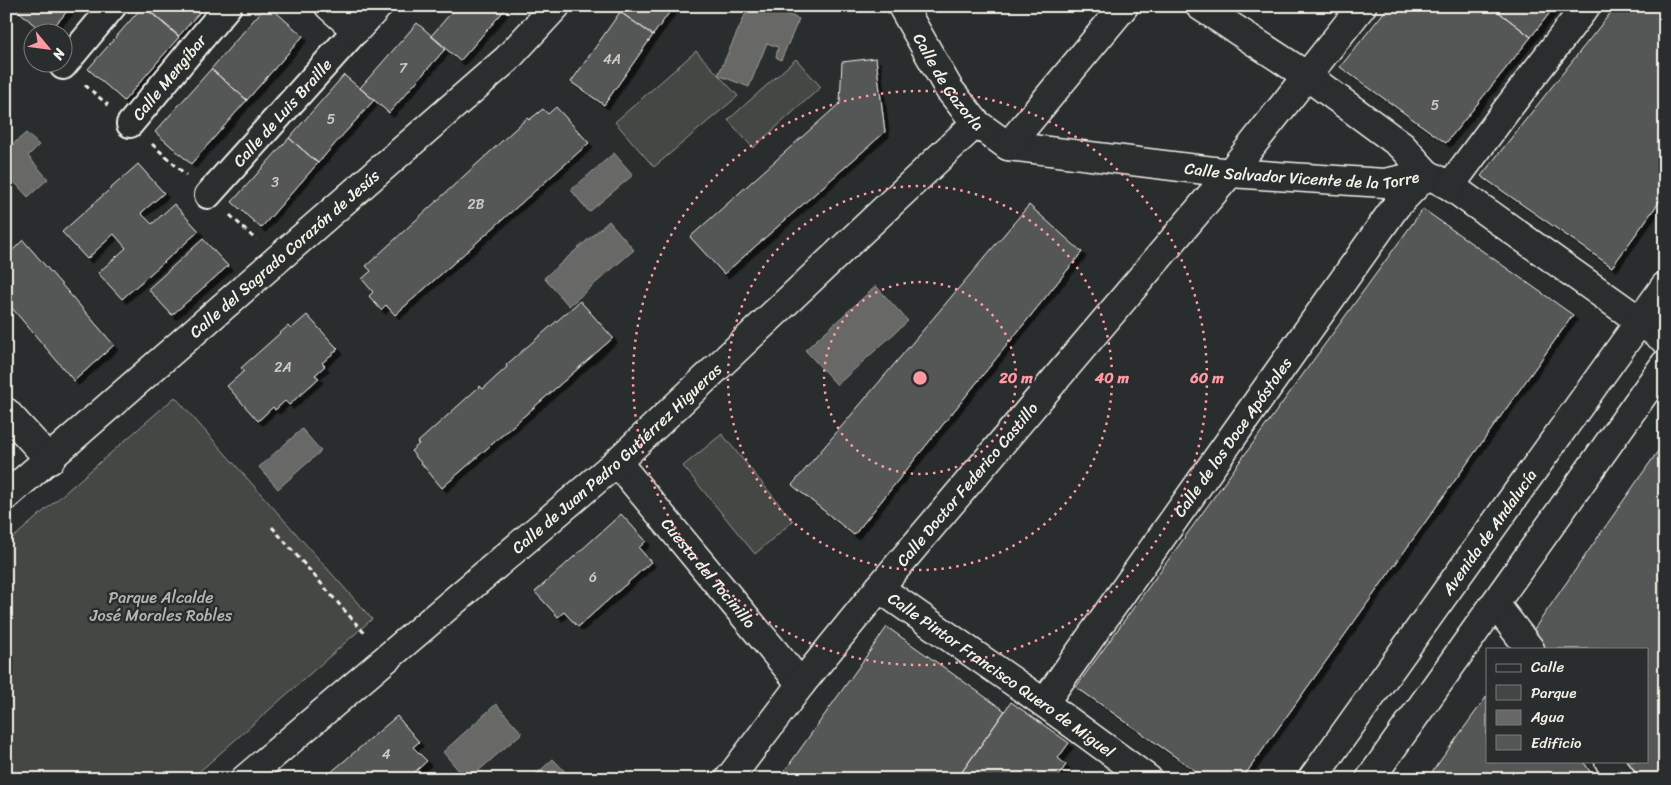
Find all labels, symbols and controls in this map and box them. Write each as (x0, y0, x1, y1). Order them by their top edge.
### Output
north arrow (22, 22, 72, 72)
street label: Calle Mengíbar (125, 27, 215, 127)
street label: Calle de Cazorla (905, 27, 990, 139)
text: N (46, 43, 73, 65)
house number: 4A (603, 47, 621, 72)
street label: Calle de Luis Braille (225, 51, 340, 174)
house number: 7 (399, 56, 408, 81)
house number: 5 (1431, 93, 1440, 118)
house number: 5 (327, 107, 336, 132)
street label: Calle Salvador Vicente de la Torre (1183, 154, 1422, 198)
street label: Calle del Sagrado Corazón de Jesús (182, 162, 387, 345)
house number: 3 (271, 170, 279, 195)
house number: 2B (468, 192, 485, 217)
street label: Calle de los Doce Apóstoles (1166, 350, 1300, 524)
house number: 2A (274, 355, 292, 380)
street label: Calle de Juan Pedro Gutiérrez Higueras (505, 355, 729, 561)
text: 20 m (998, 365, 1033, 391)
text: 40 m (1094, 365, 1130, 391)
text: 60 m (1189, 365, 1224, 391)
centre of rings (911, 369, 929, 387)
street label: Calle Doctor Federico Castillo (889, 395, 1046, 573)
street label: Avenida de Andalucía (1433, 463, 1545, 602)
street label: Cuesta del Tocinillo (654, 511, 763, 635)
house number: 6 (589, 565, 597, 590)
park label: Parque Alcalde José Morales Robles (89, 583, 233, 630)
street label: Calle Pintor Francisco Quero de Miguel (882, 584, 1121, 766)
legend (1486, 648, 1648, 762)
text: Calle (1531, 654, 1564, 680)
text: Parque (1531, 680, 1576, 706)
text: Agua (1530, 704, 1564, 730)
text: Edificio (1531, 730, 1582, 756)
house number: 4 (382, 742, 391, 767)

